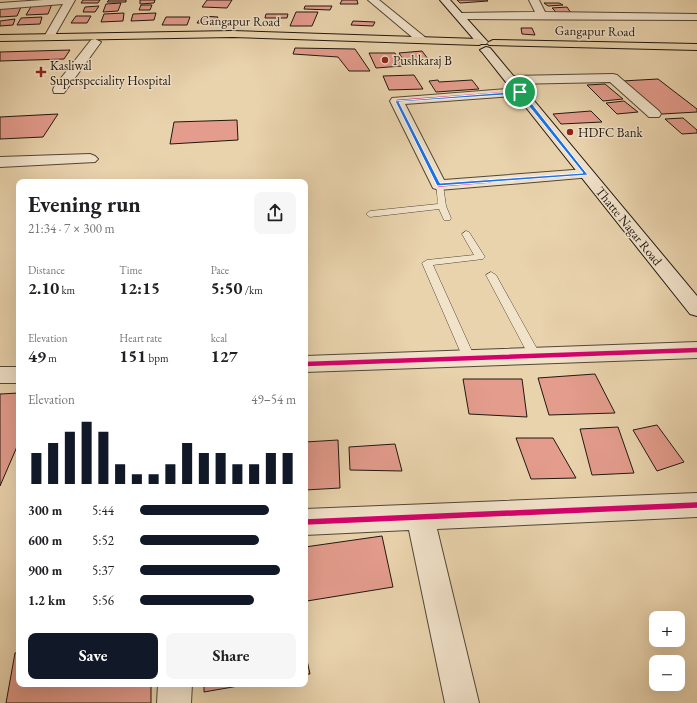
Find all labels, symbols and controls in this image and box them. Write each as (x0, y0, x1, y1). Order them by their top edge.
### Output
street label: Gangapur Road (200, 12, 281, 30)
street label: Gangapur Road (555, 22, 636, 40)
place label: Pushkaraj B (393, 52, 452, 69)
marker: Pushkaraj B (380, 55, 390, 65)
place label: Kasliwal Superspeciality Hospital (50, 57, 171, 89)
marker: Kasliwal Superspeciality Hospital (35, 66, 47, 78)
pin (503, 75, 537, 109)
icon: arrive (509, 81, 531, 103)
place label: HDFC Bank (578, 124, 644, 141)
marker: HDFC Bank (565, 127, 575, 137)
street label: Thatte Nagar Road (592, 183, 666, 269)
text: Evening run (28, 190, 141, 219)
button: share (254, 192, 296, 234)
text: 21:34 · 7 × 300 m (28, 220, 115, 237)
text: Distance (28, 263, 65, 277)
text: Time (119, 263, 142, 277)
text: Pace (211, 263, 229, 277)
text: 2.10 (28, 277, 59, 299)
text: 12:15 (119, 277, 160, 299)
text: 5:50 (211, 277, 242, 299)
text: km (59, 283, 75, 297)
text: /km (242, 283, 263, 297)
text: Elevation (28, 331, 68, 345)
text: Heart rate (119, 331, 162, 345)
text: kcal (211, 331, 227, 345)
text: 49 (28, 345, 46, 367)
text: 151 (119, 345, 146, 367)
text: 127 (211, 345, 238, 367)
text: m (46, 351, 57, 365)
text: bpm (146, 351, 168, 365)
text: Elevation (28, 391, 75, 408)
text: 49–54 m (251, 391, 296, 408)
text: 300 m (28, 502, 62, 519)
text: 5:44 (92, 502, 114, 519)
text: 600 m (28, 532, 62, 549)
text: 5:52 (92, 532, 114, 549)
text: 900 m (28, 562, 62, 579)
text: 5:37 (92, 562, 114, 579)
text: 1.2 km (28, 592, 66, 609)
text: 5:56 (92, 592, 114, 609)
map controls (649, 611, 685, 691)
button: + (649, 611, 685, 647)
button: Save (28, 633, 158, 679)
button: Share (166, 633, 296, 679)
button: − (649, 655, 685, 691)

